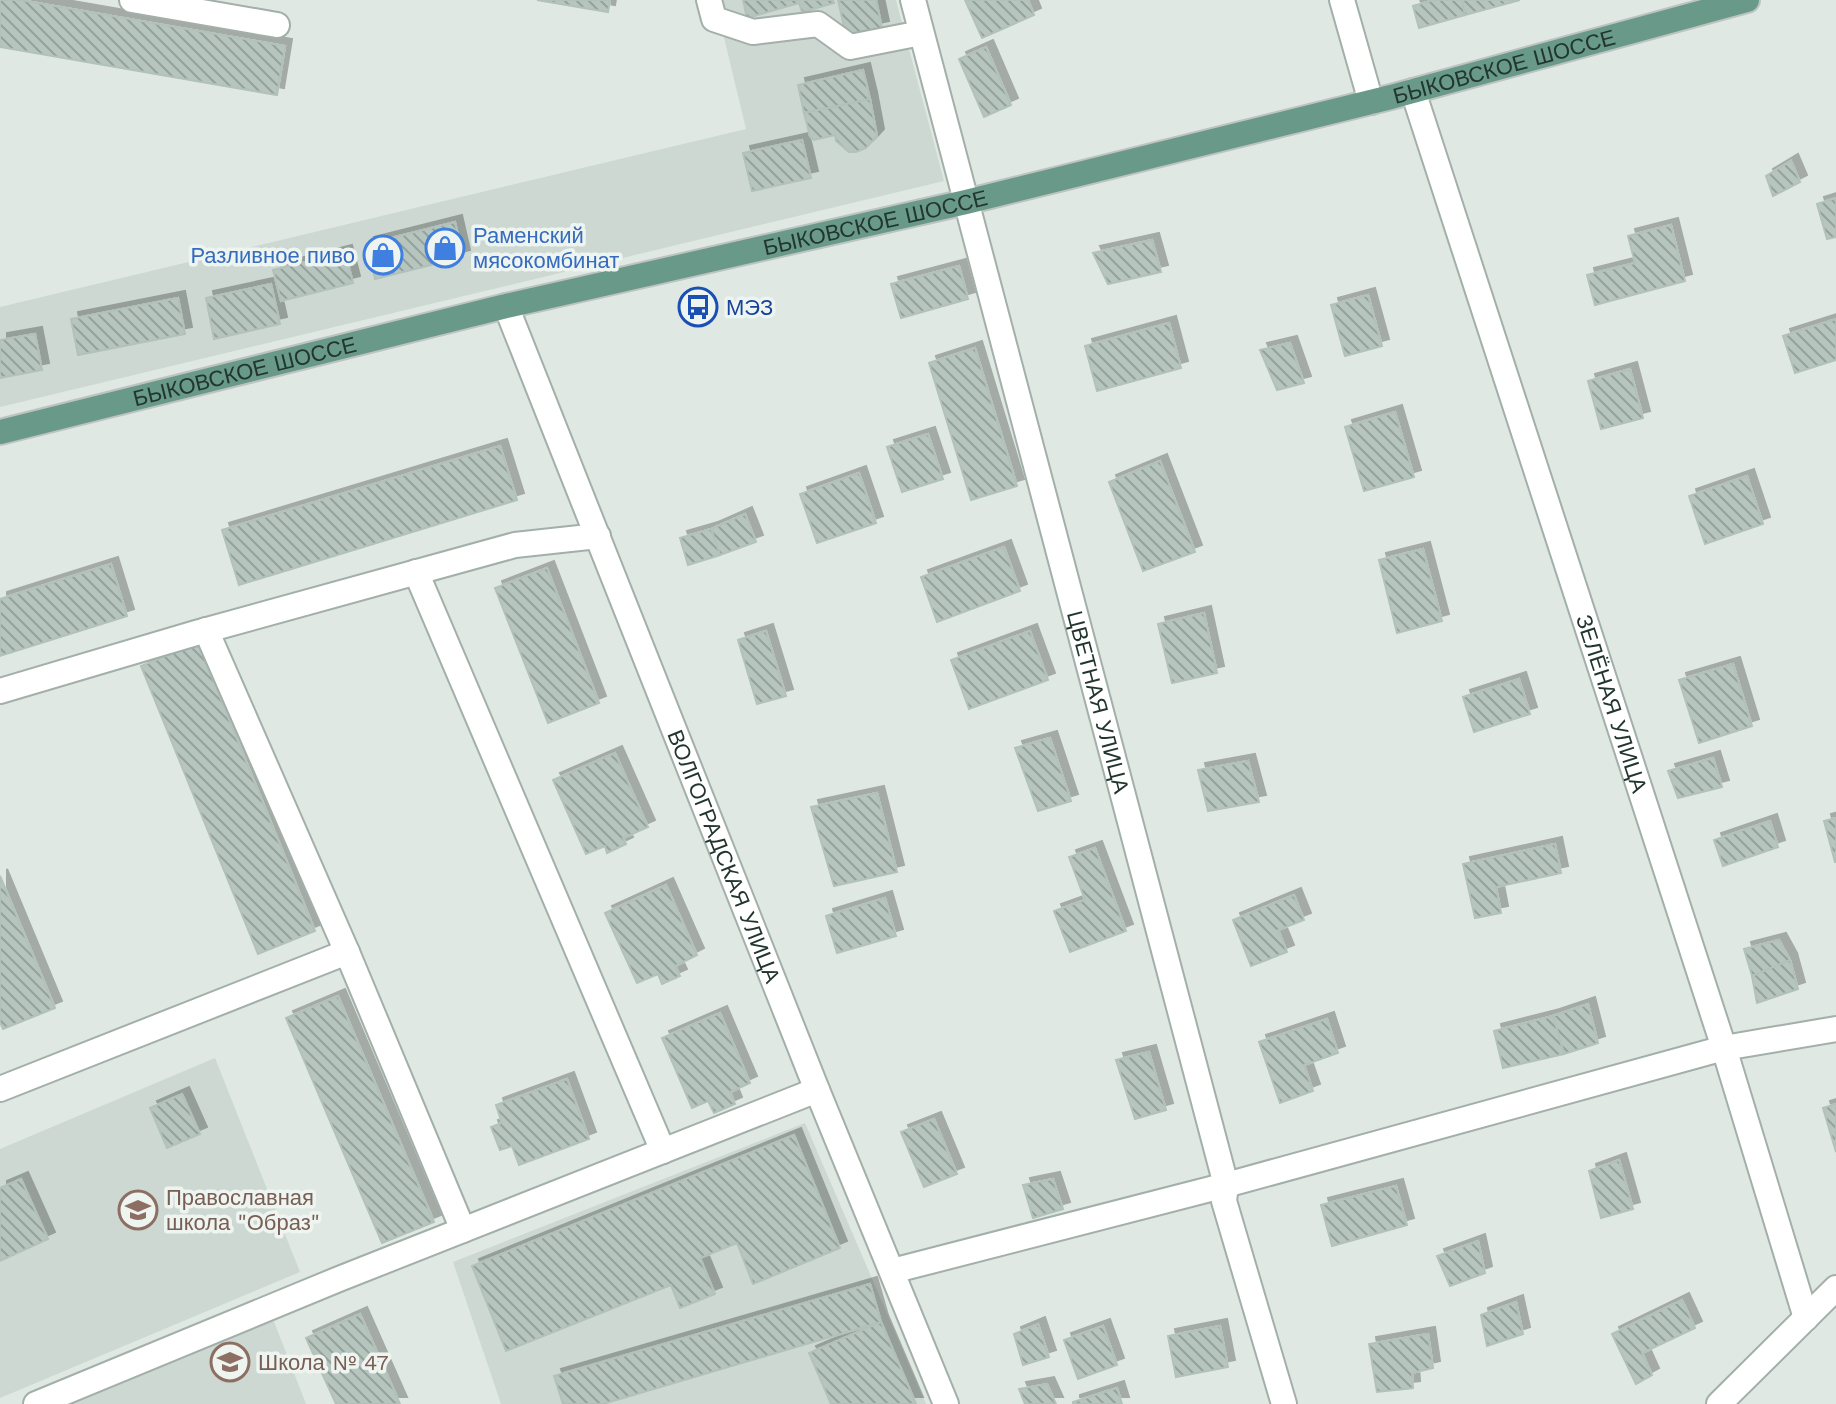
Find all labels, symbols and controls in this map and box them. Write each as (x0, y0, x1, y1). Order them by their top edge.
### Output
street label: БЫКОВСКОЕ ШОССЕ (1390, 24, 1618, 108)
street label: БЫКОВСКОЕ ШОССЕ (761, 185, 990, 260)
place label: Раменский мясокомбинат (473, 223, 619, 273)
shop icon: Раменский мясокомбинат (424, 227, 466, 269)
shop icon: Разливное пиво (362, 234, 404, 276)
place label: Разливное пиво (190, 243, 355, 268)
bus stop icon: МЭЗ (677, 286, 719, 328)
place label: МЭЗ (726, 295, 773, 320)
street label: БЫКОВСКОЕ ШОССЕ (130, 331, 359, 411)
street label: ЦВЕТНАЯ УЛИЦА (1062, 608, 1135, 796)
street label: ЗЕЛЁНАЯ УЛИЦА (1571, 611, 1653, 796)
street label: ВОЛГОГРАДСКАЯ УЛИЦА (663, 726, 786, 987)
place label: Православная школа "Образ" (166, 1185, 320, 1235)
school or university icon: Православная школа "Образ" (117, 1189, 159, 1231)
school or university icon: Школа № 47 (209, 1341, 251, 1383)
place label: Школа № 47 (258, 1350, 389, 1375)

